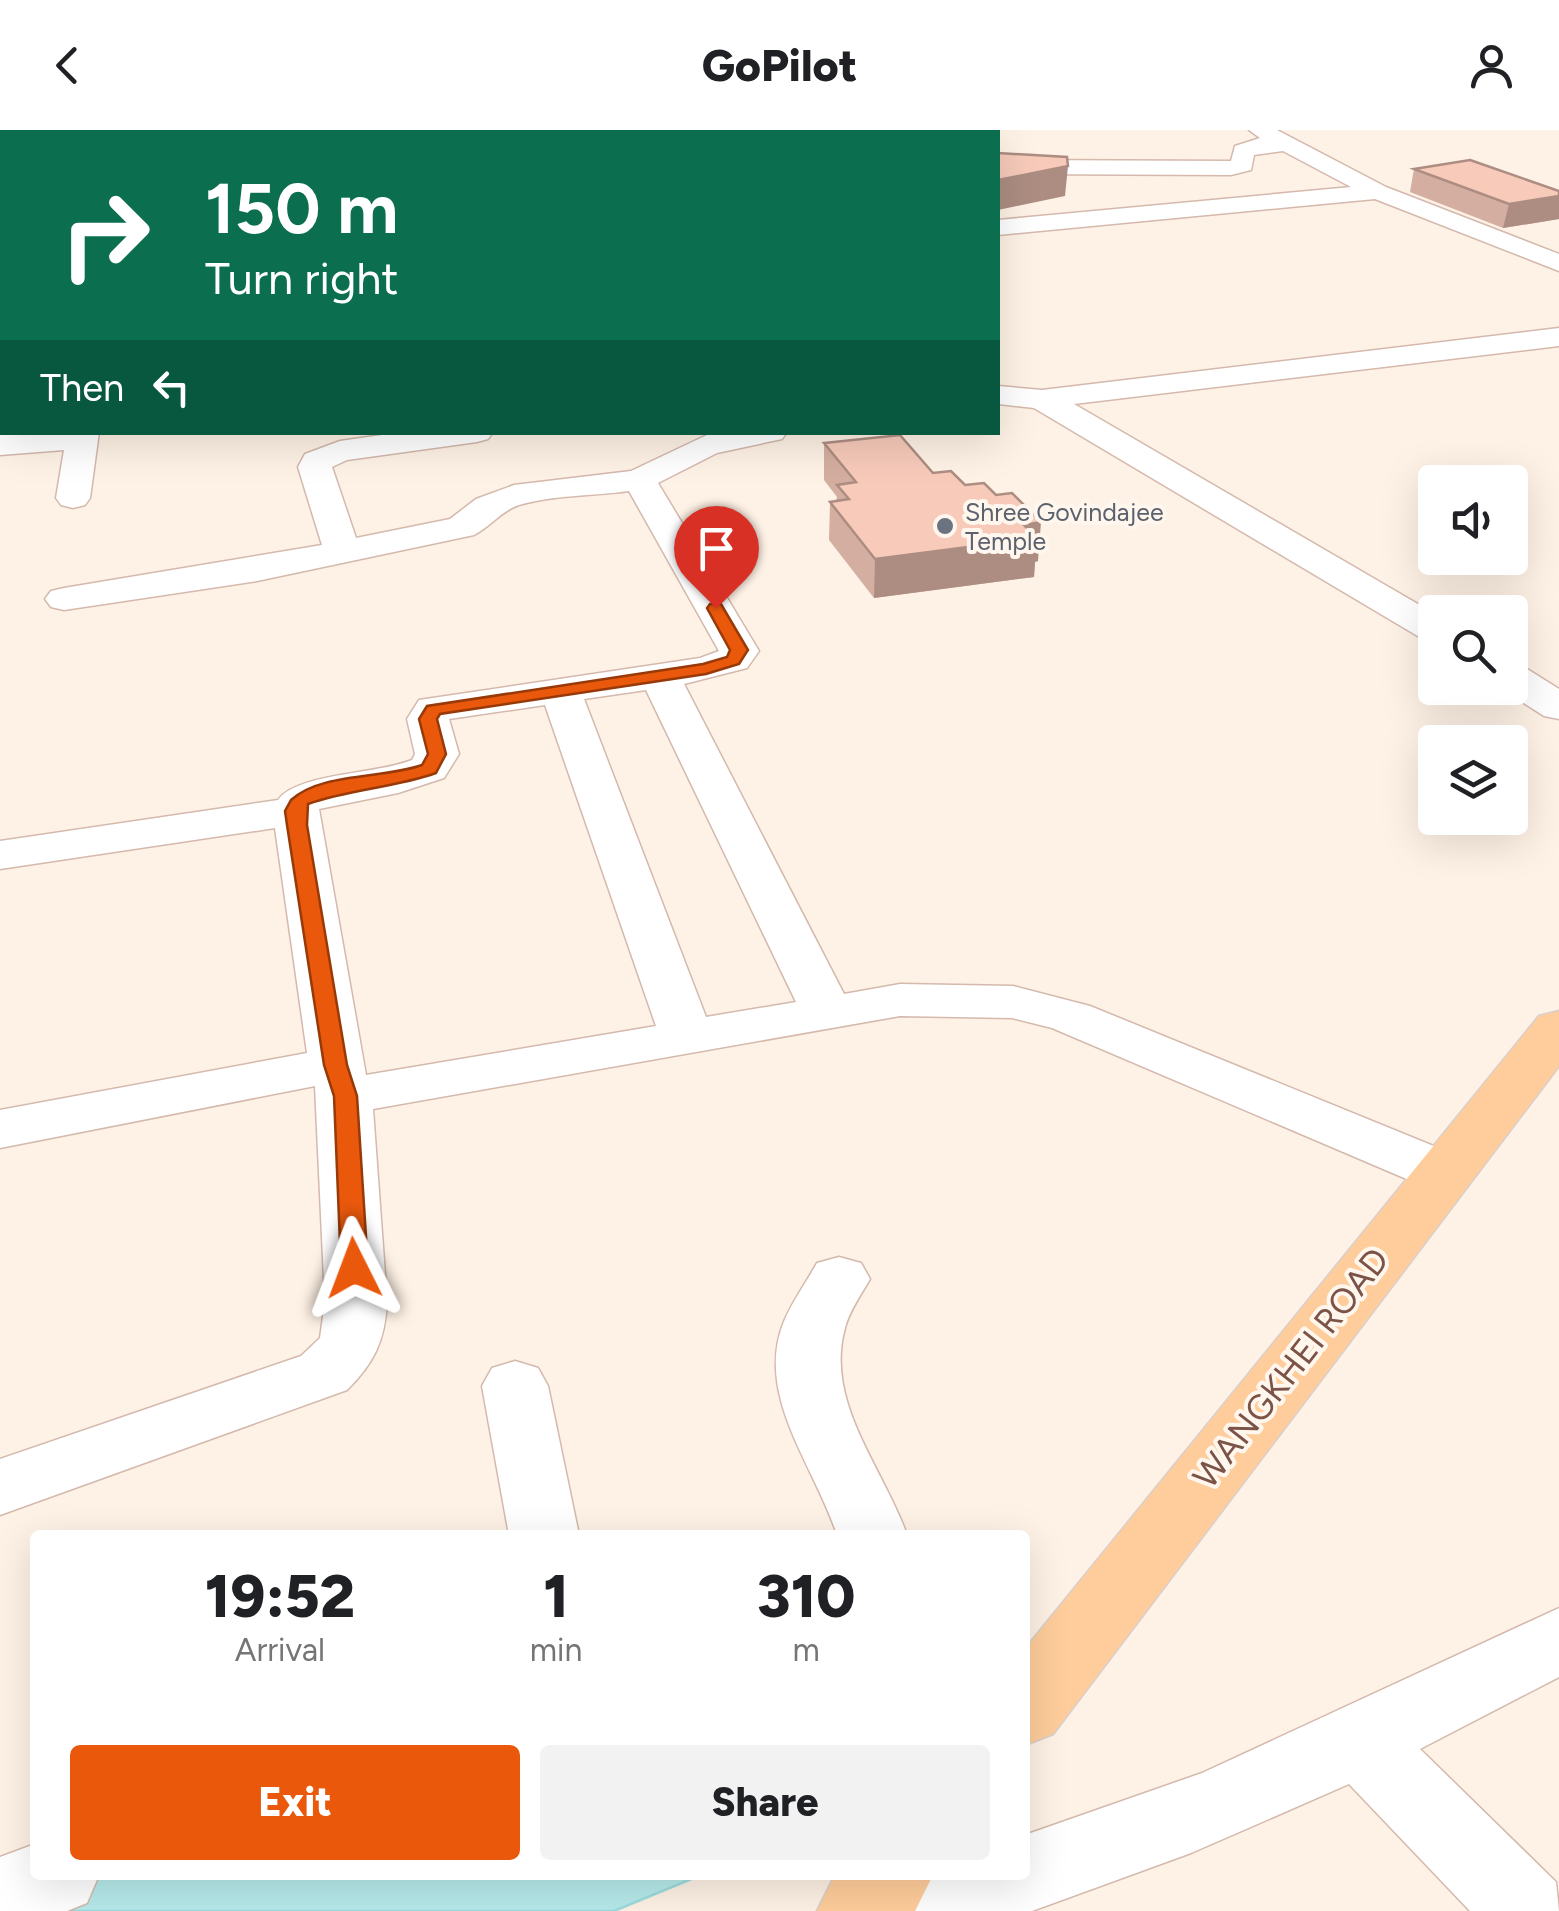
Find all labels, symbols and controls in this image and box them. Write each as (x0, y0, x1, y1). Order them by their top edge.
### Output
icon: back (40, 38, 95, 93)
text: GoPilot (702, 38, 857, 92)
icon: person (1464, 38, 1519, 93)
text: 150 m (205, 166, 398, 251)
icon: right (40, 170, 170, 300)
text: Turn right (205, 251, 398, 305)
icon: left (144, 360, 199, 415)
text: Then (40, 365, 124, 411)
map controls (1418, 465, 1528, 835)
button: sound (1418, 465, 1528, 575)
place label: Shree Govindajee Temple (965, 497, 1164, 556)
pin (674, 506, 759, 609)
marker: Shree Govindajee Temple (934, 515, 956, 537)
icon: arrive (689, 521, 744, 576)
button: search (1418, 595, 1528, 705)
button: layers (1418, 725, 1528, 835)
position arrow (302, 1216, 406, 1320)
street label: WANGKHEI ROAD (1184, 1240, 1398, 1496)
text: 19:52 (205, 1560, 355, 1632)
text: 1 (543, 1560, 569, 1632)
text: 310 (757, 1560, 855, 1632)
text: Arrival (235, 1631, 325, 1669)
text: min (530, 1631, 582, 1669)
text: m (793, 1631, 820, 1669)
button: Exit (70, 1745, 520, 1860)
button: Share (540, 1745, 990, 1860)

